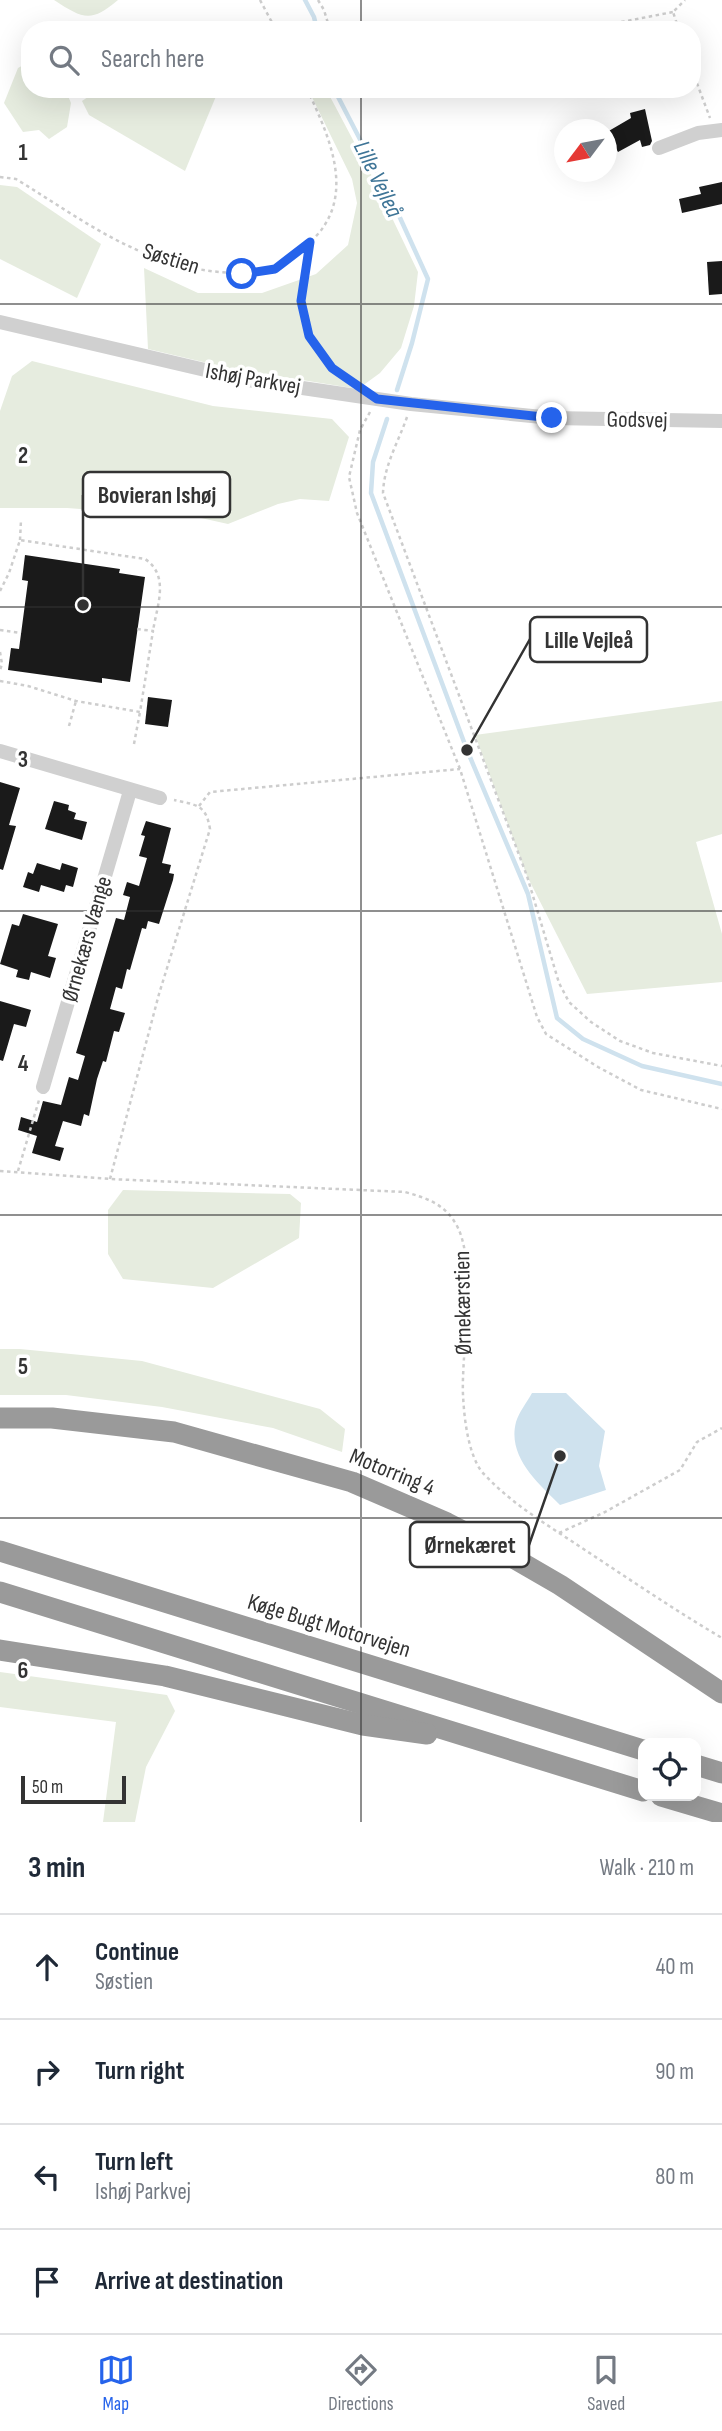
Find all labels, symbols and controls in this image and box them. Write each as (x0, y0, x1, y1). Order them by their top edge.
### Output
search box (21, 21, 701, 98)
icon: search (45, 41, 83, 79)
text: Search here (101, 44, 204, 75)
north arrow (554, 119, 617, 182)
water label: Lille Vejleå (347, 136, 409, 222)
text: 1 (18, 139, 28, 167)
street label: Søstien (139, 237, 203, 281)
route start (226, 258, 257, 289)
street label: Ishøj Parkvej (203, 357, 303, 401)
route end (536, 402, 567, 433)
street label: Godsvej (606, 405, 668, 435)
text: 2 (18, 442, 28, 470)
callout: Bovieran Ishøj (83, 472, 230, 517)
text: Bovieran Ishøj (98, 481, 216, 510)
callout: Lille Vejleå (530, 617, 647, 662)
text: Lille Vejleå (545, 626, 633, 655)
text: 3 (18, 746, 28, 774)
street label: Ørnekærs Vænge (56, 873, 118, 1005)
text: 4 (18, 1050, 29, 1078)
street label: Ørnekærstien (448, 1251, 478, 1355)
text: 5 (18, 1353, 28, 1381)
street label: Motorring 4 (345, 1442, 439, 1502)
callout: Ørnekæret (410, 1522, 529, 1567)
text: Ørnekæret (424, 1531, 516, 1560)
street label: Køge Bugt Motorvejen (244, 1588, 414, 1664)
text: 6 (18, 1657, 28, 1685)
map controls (638, 1738, 701, 1801)
button: locate (638, 1738, 701, 1801)
scale bar (21, 1773, 126, 1805)
text: 50 m (32, 1776, 63, 1799)
text: 3 min (28, 1850, 85, 1886)
text: Walk · 210 m (600, 1854, 694, 1882)
text: Continue (95, 1937, 179, 1968)
icon: ahead (28, 1948, 66, 1986)
text: 40 m (656, 1953, 694, 1981)
text: Søstien (95, 1968, 153, 1996)
icon: right (28, 2053, 66, 2091)
text: Turn right (95, 2056, 184, 2087)
text: 90 m (655, 2058, 694, 2086)
text: Turn left (95, 2147, 173, 2178)
icon: left (28, 2158, 66, 2196)
text: 80 m (655, 2163, 694, 2191)
text: Ishøj Parkvej (95, 2178, 191, 2206)
icon: arrive (28, 2263, 66, 2301)
text: Arrive at destination (95, 2266, 283, 2297)
tab: Map (97, 2351, 135, 2416)
tab: Directions (328, 2351, 394, 2416)
tab: Saved (587, 2351, 625, 2416)

